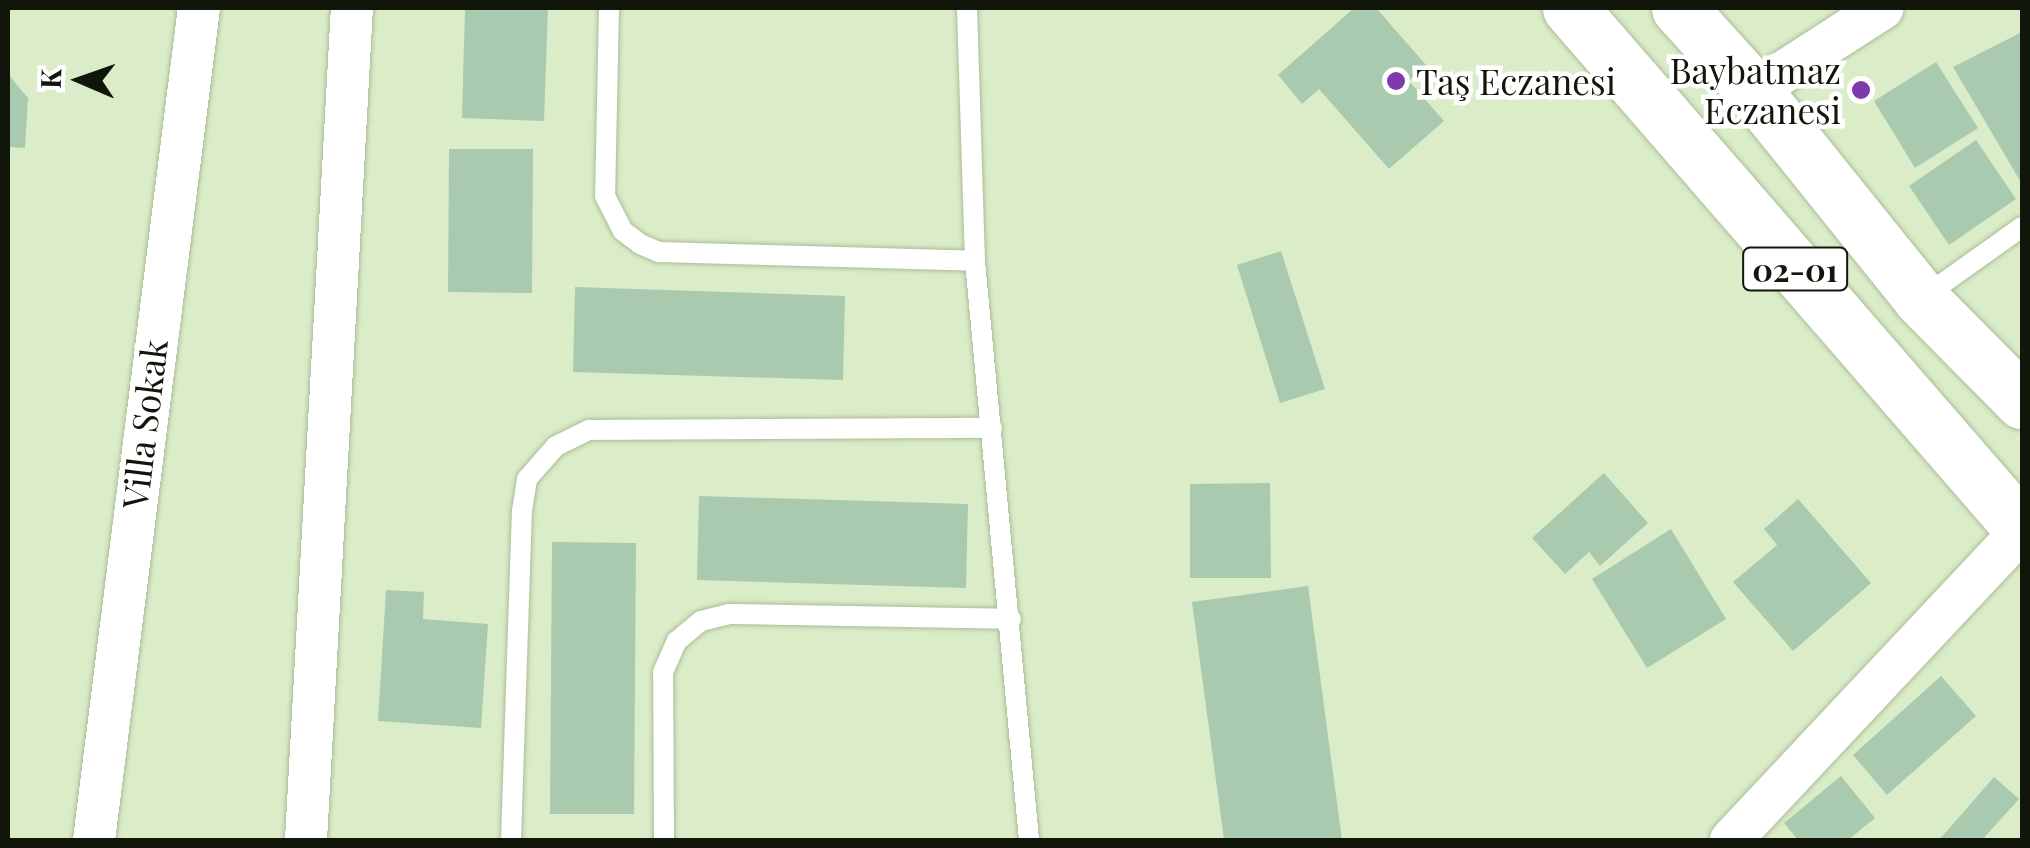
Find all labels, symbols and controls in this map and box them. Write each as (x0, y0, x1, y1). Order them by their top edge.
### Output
north arrow (30, 30, 130, 130)
place label: Baybatmaz Eczanesi (1670, 49, 1841, 131)
place label: Taş Eczanesi (1416, 60, 1616, 102)
text: K (31, 68, 68, 90)
marker: Taş Eczanesi (1385, 70, 1407, 92)
marker: Baybatmaz Eczanesi (1850, 79, 1872, 101)
road number: 02-01 (1740, 242, 1850, 296)
street label: Villa Sokak (113, 337, 175, 511)

